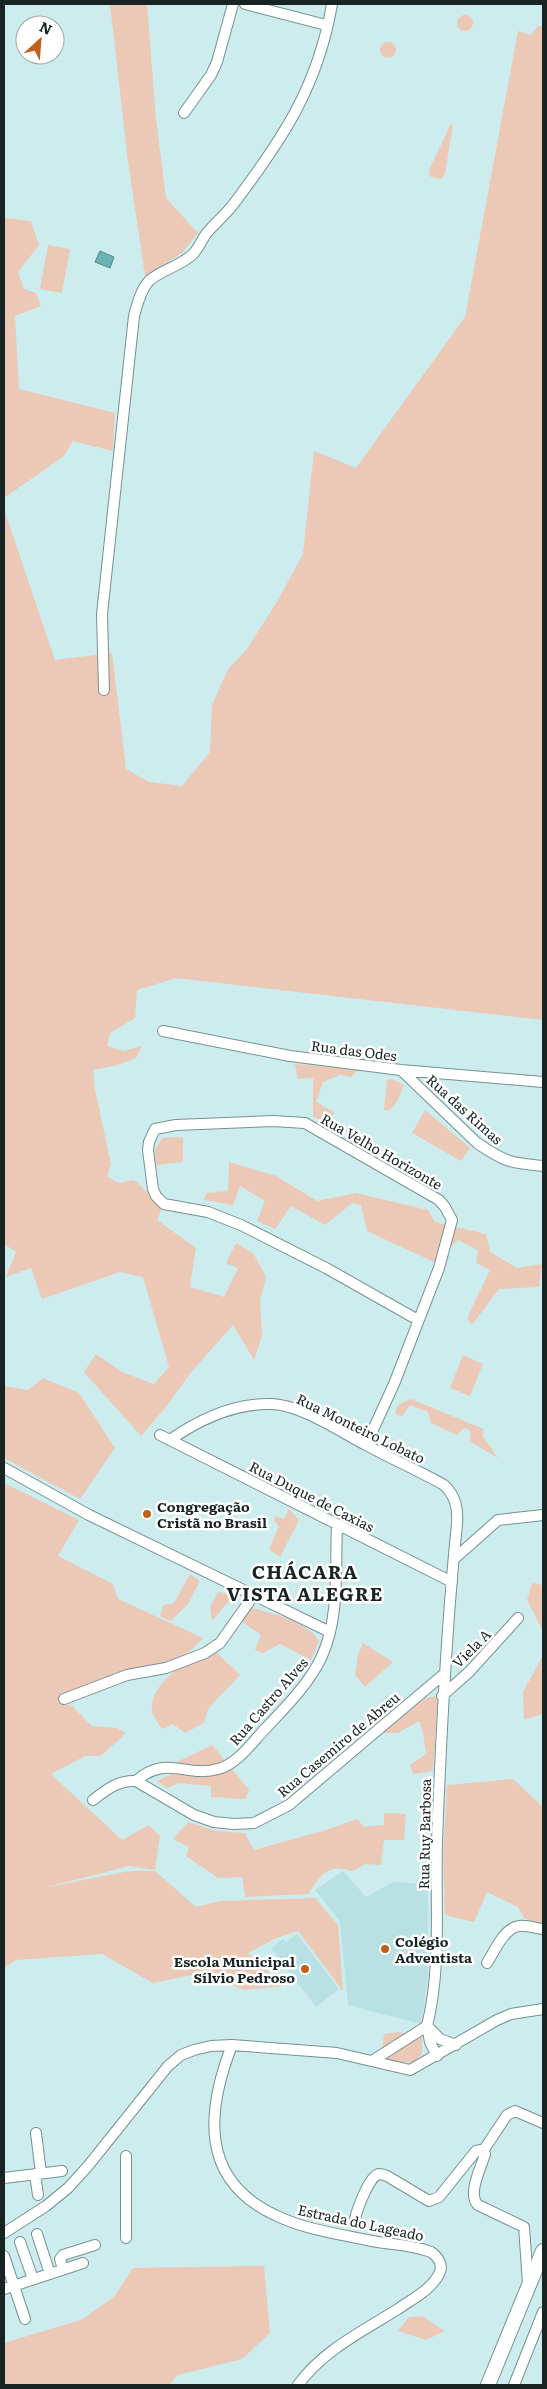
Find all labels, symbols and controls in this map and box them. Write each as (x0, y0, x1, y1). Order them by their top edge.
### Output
north arrow (15, 15, 65, 65)
text: N (36, 16, 56, 39)
street label: Rua das Odes (310, 1035, 398, 1065)
street label: Rua das Rimas (423, 1069, 507, 1149)
street label: Rua Velho Horizonte (318, 1108, 446, 1194)
street label: Rua Monteiro Lobato (293, 1388, 429, 1468)
street label: Rua Duque de Caxias (246, 1456, 378, 1536)
place label: Congregação Cristã no Brasil (157, 1496, 267, 1532)
marker: Congregação Cristã no Brasil (141, 1508, 153, 1520)
district label: CHÁCARA VISTA ALEGRE (227, 1557, 383, 1607)
street label: Viela A (447, 1624, 495, 1672)
street label: Rua Castro Alves (224, 1653, 312, 1749)
street label: Rua Casemiro de Abreu (272, 1687, 404, 1801)
street label: Rua Ruy Barbosa (413, 1778, 435, 1890)
place label: Colégio Adventista (395, 1931, 473, 1967)
marker: Colégio Adventista (379, 1943, 391, 1955)
place label: Escola Municipal Sílvio Pedroso (174, 1951, 295, 1987)
marker: Escola Municipal Sílvio Pedroso (299, 1963, 311, 1975)
street label: Estrada do Lageado (296, 2199, 426, 2245)

